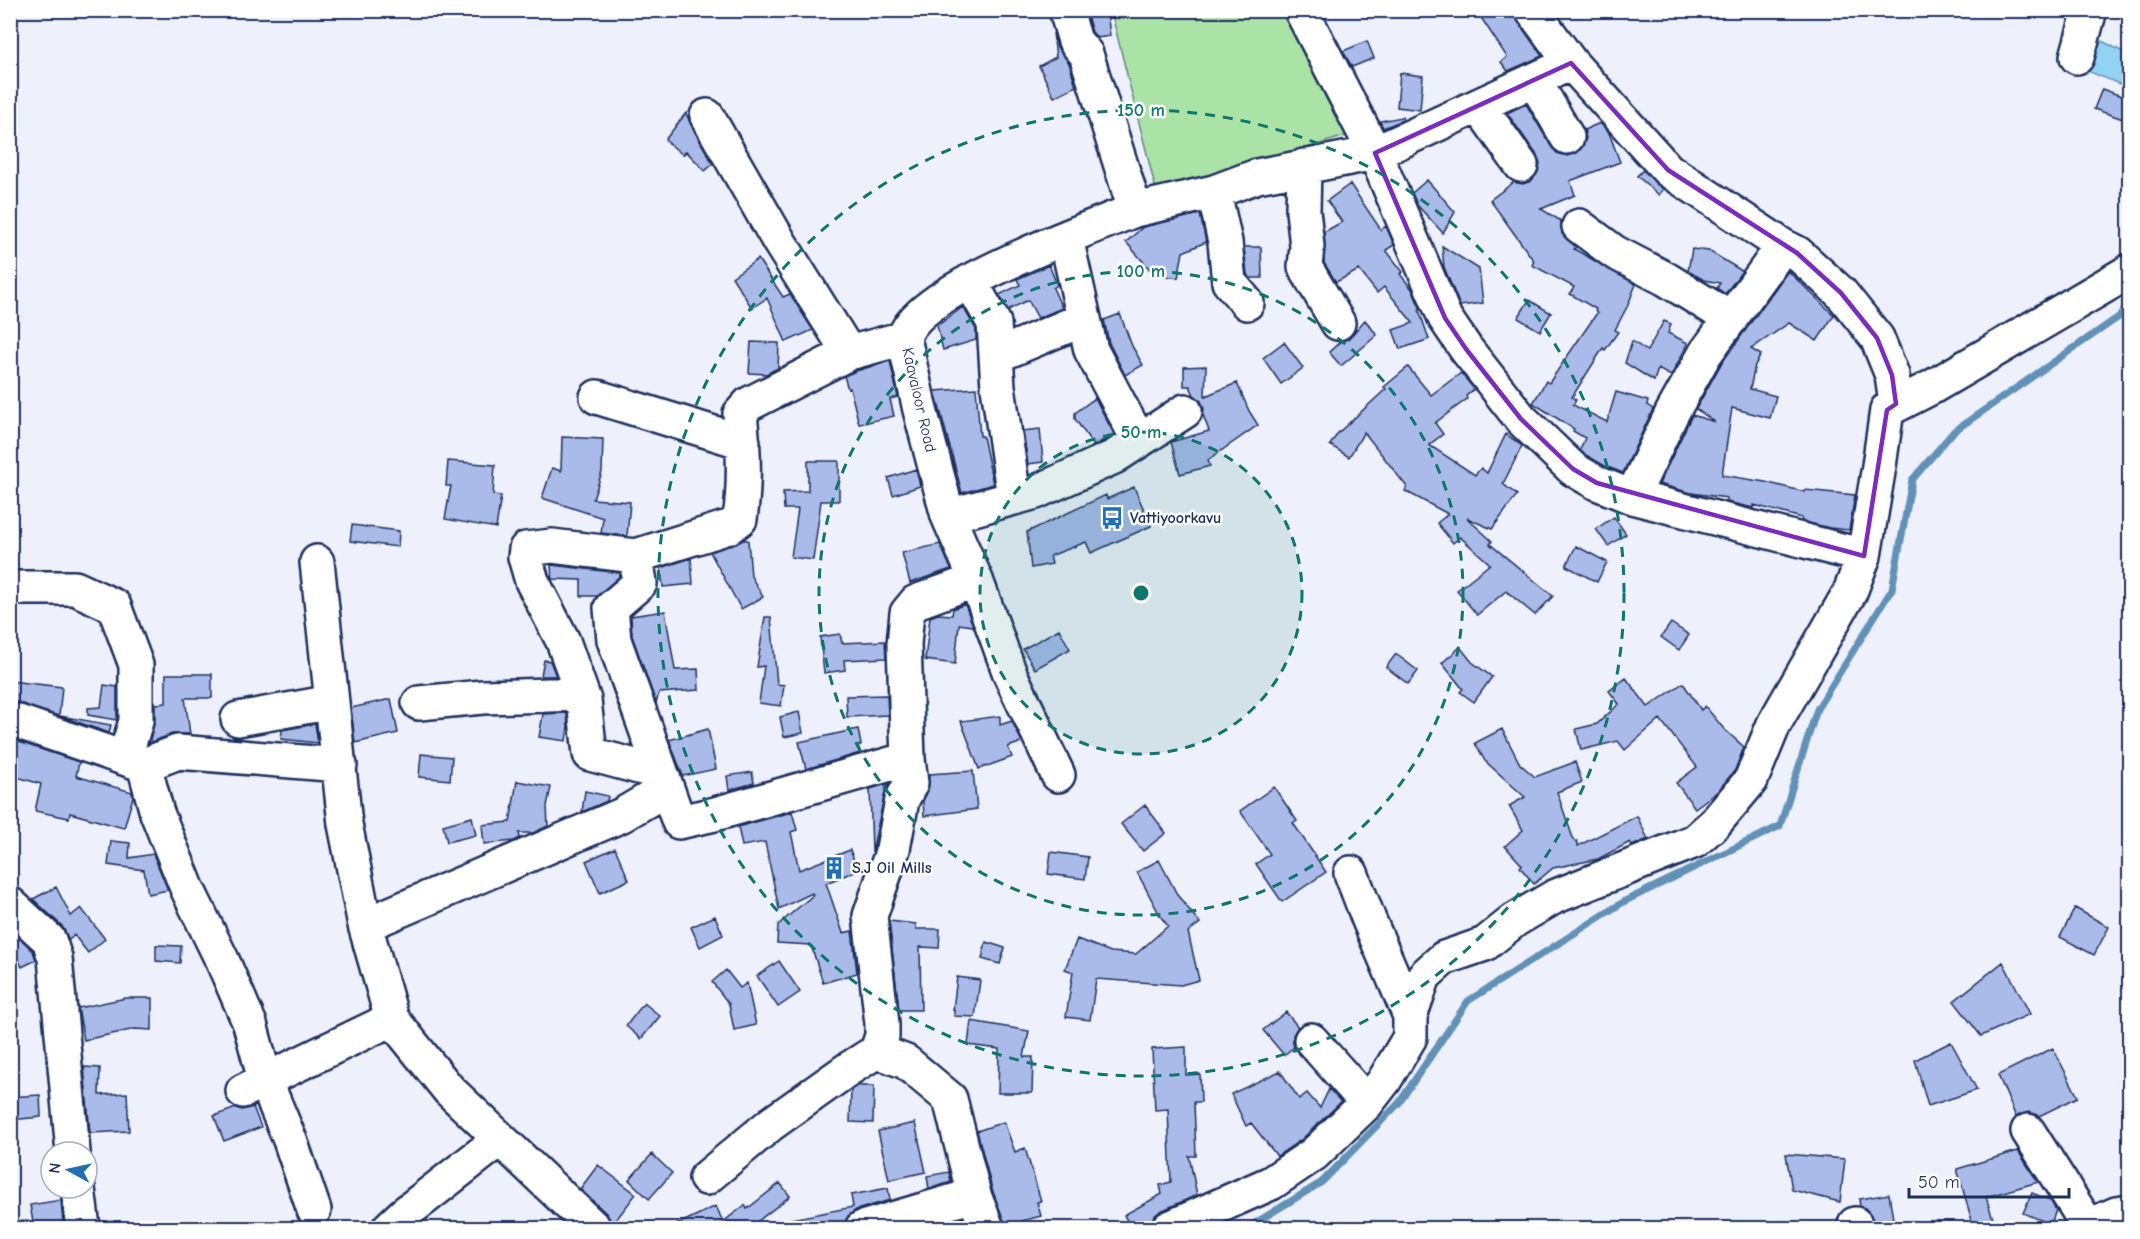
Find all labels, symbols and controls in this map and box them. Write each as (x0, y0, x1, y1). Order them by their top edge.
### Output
text: 150 m (1117, 100, 1165, 121)
text: 100 m (1117, 261, 1165, 282)
street label: Kaavaloor Road (898, 346, 940, 454)
text: 50 m (1121, 422, 1161, 443)
bus stop icon: Vattiyoorkavu (1099, 505, 1125, 531)
place label: Vattiyoorkavu (1130, 509, 1221, 527)
centre of rings (1131, 583, 1151, 603)
building icon: S.J Oil Mills (821, 855, 847, 881)
place label: S.J Oil Mills (852, 859, 932, 877)
north arrow (39, 1140, 99, 1200)
scale bar (1909, 1161, 2070, 1199)
text: N (45, 1162, 65, 1174)
text: 50 m (1918, 1172, 1960, 1193)

